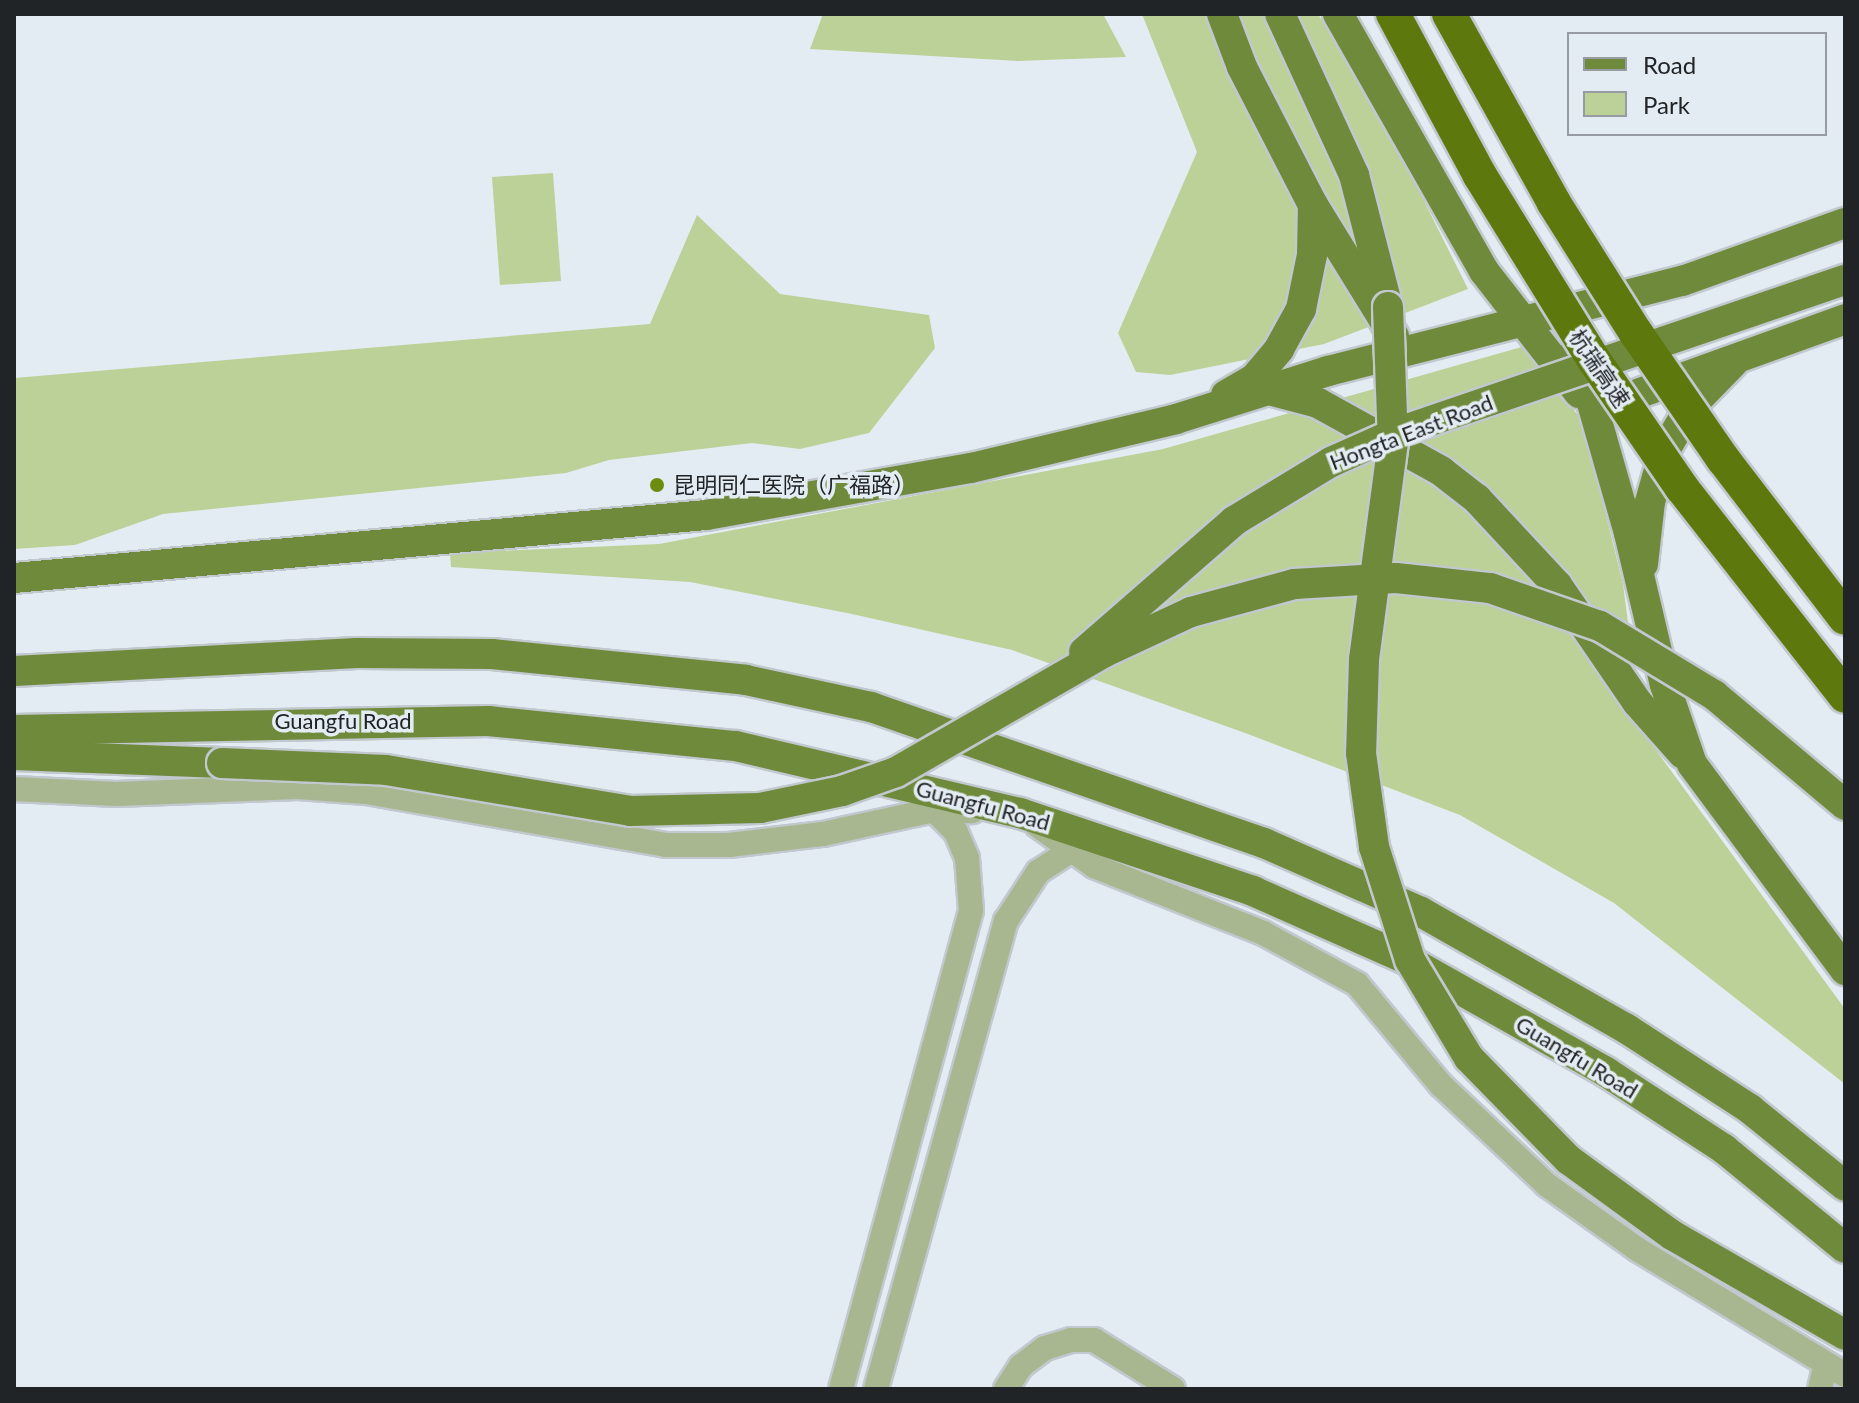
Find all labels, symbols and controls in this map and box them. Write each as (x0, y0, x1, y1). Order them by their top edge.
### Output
legend (1567, 32, 1827, 136)
text: Road (1643, 50, 1696, 79)
text: Park (1643, 90, 1690, 119)
street label: 杭瑞高速 (1564, 324, 1636, 412)
street label: Hongta East Road (1326, 389, 1496, 475)
place label: 昆明同仁医院（广福路） (673, 472, 915, 498)
marker: 昆明同仁医院（广福路） (648, 476, 666, 494)
street label: Guangfu Road (274, 708, 412, 734)
street label: Guangfu Road (913, 774, 1053, 836)
street label: Guangfu Road (1511, 1010, 1643, 1104)

